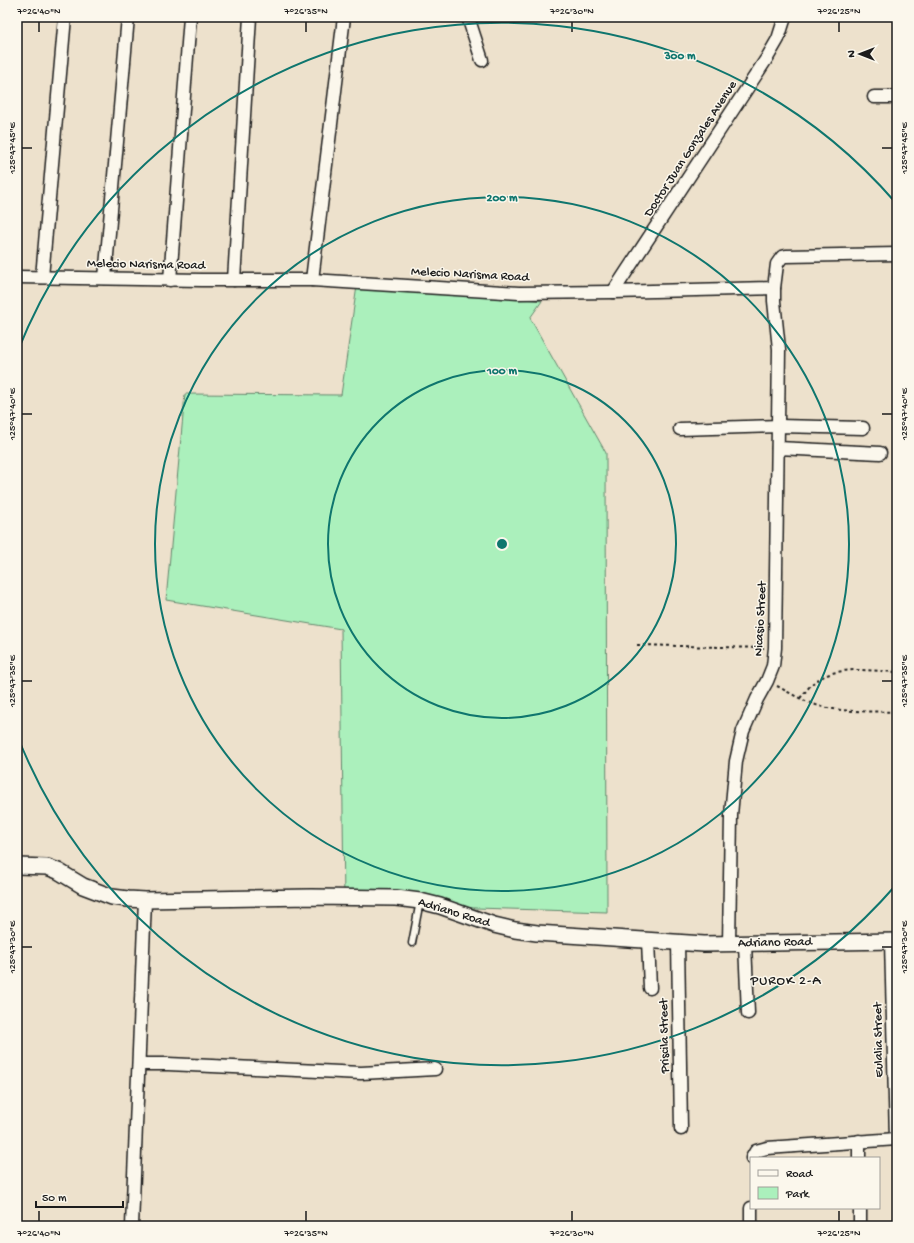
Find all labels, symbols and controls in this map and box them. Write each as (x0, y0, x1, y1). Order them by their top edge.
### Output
text: 7°26'40"N (16, 6, 61, 18)
text: 7°26'35"N (283, 6, 328, 18)
text: 7°26'30"N (549, 6, 594, 18)
text: 7°26'25"N (816, 6, 861, 18)
north arrow (840, 34, 880, 74)
text: 300 m (663, 50, 696, 64)
text: N (846, 50, 858, 58)
street label: Doctor Juan Gonzales Avenue (641, 78, 741, 221)
text: 125°47'45"E (7, 121, 19, 175)
text: 125°47'45"E (899, 121, 911, 175)
text: 200 m (487, 192, 518, 206)
street label: Melecio Narisma Road (87, 256, 207, 274)
street label: Melecio Narisma Road (411, 264, 531, 286)
text: 100 m (486, 365, 517, 379)
text: 125°47'40"E (7, 387, 19, 441)
text: 125°47'40"E (899, 387, 911, 441)
centre of rings (495, 537, 509, 551)
street label: Nicasio Street (752, 579, 771, 657)
text: 125°47'35"E (7, 654, 19, 708)
text: 125°47'35"E (899, 654, 911, 708)
street label: Adriano Road (416, 895, 493, 931)
text: 125°47'30"E (7, 920, 19, 974)
text: 125°47'30"E (899, 920, 911, 974)
street label: Adriano Road (738, 935, 814, 951)
district label: PUROK 2-A (749, 973, 822, 990)
street label: Priscila Street (657, 997, 673, 1074)
street label: Eulalia Street (871, 1001, 887, 1078)
legend (750, 1157, 880, 1209)
text: Road (786, 1168, 813, 1182)
scale bar (36, 1183, 123, 1209)
text: Park (785, 1188, 811, 1202)
text: 50 m (42, 1192, 67, 1206)
text: 7°26'40"N (16, 1228, 61, 1240)
text: 7°26'35"N (283, 1228, 328, 1240)
text: 7°26'30"N (549, 1228, 594, 1240)
text: 7°26'25"N (816, 1228, 861, 1240)

